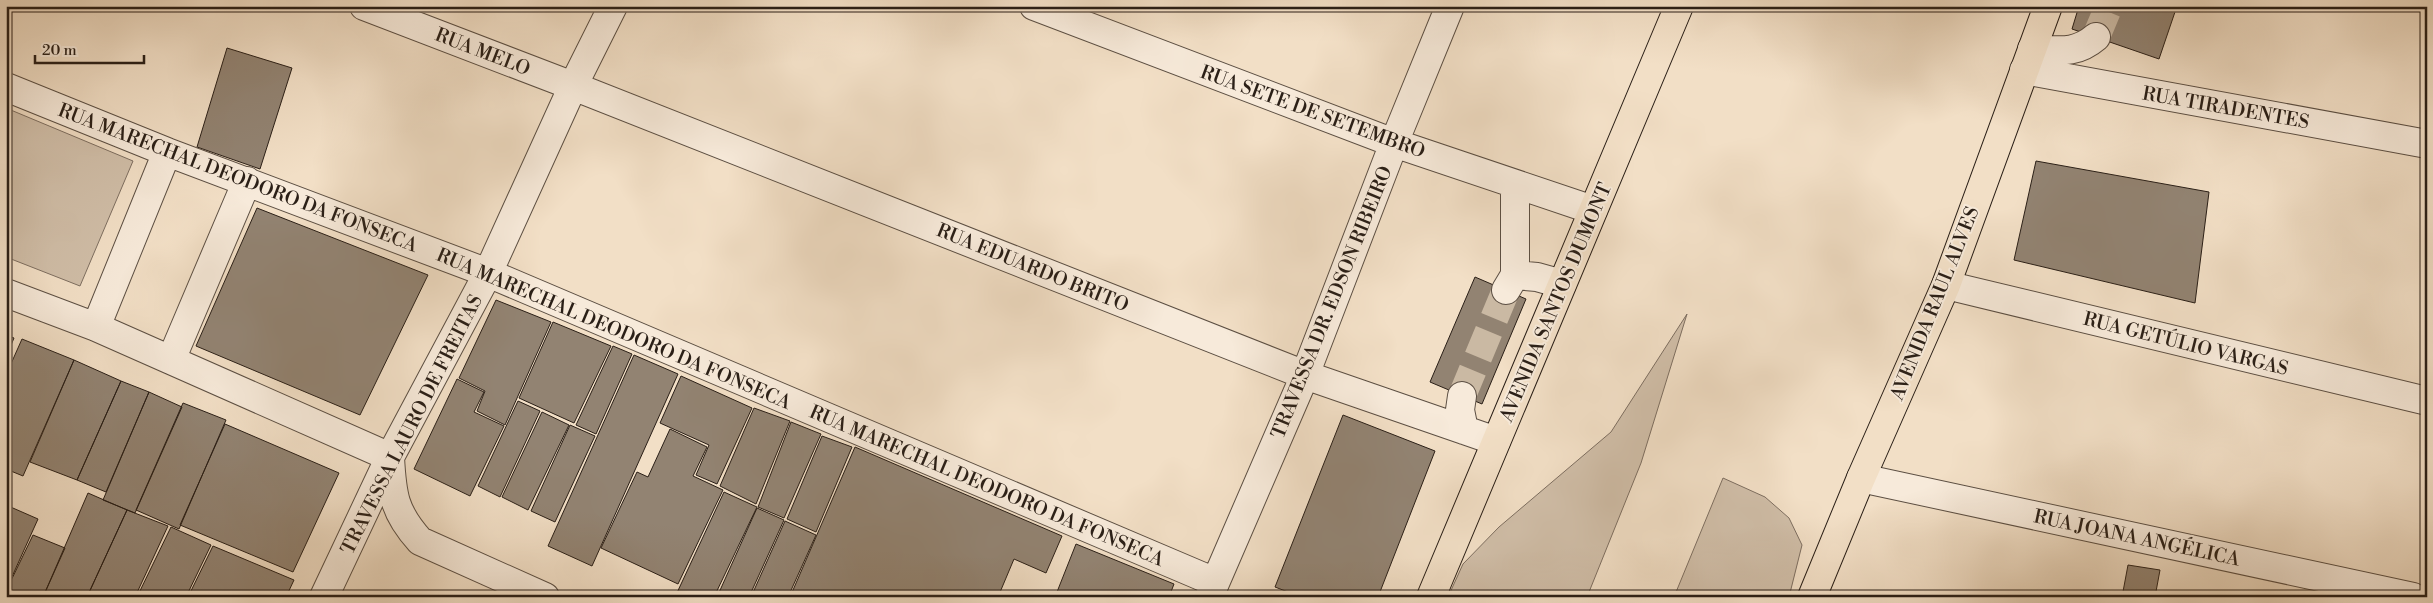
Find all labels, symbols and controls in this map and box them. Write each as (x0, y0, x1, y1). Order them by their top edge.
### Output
street label: RUA MELO (432, 23, 534, 81)
scale bar (35, 32, 144, 64)
text: 20 m (42, 41, 77, 60)
street label: RUA SETE DE SETEMBRO (1197, 60, 1428, 164)
street label: RUA TIRADENTES (2141, 81, 2311, 134)
street label: RUA MARECHAL DEODORO DA FONSECA (55, 98, 422, 258)
street label: TRAVESSA DR. EDSON RIBEIRO (1266, 162, 1398, 442)
street label: AVENIDA SANTOS DUMONT (1494, 179, 1617, 427)
street label: AVENIDA RAUL ALVES (1885, 203, 1985, 405)
street label: RUA EDUARDO BRITO (933, 218, 1132, 318)
street label: RUA MARECHAL DEODORO DA FONSECA (433, 243, 795, 415)
street label: TRAVESSA LAURO DE FREITAS (336, 291, 488, 558)
street label: RUA GETÚLIO VARGAS (2081, 306, 2291, 381)
street label: RUA MARECHAL DEODORO DA FONSECA (806, 400, 1168, 572)
street label: RUA JOANA ANGÉLICA (2032, 503, 2243, 572)

